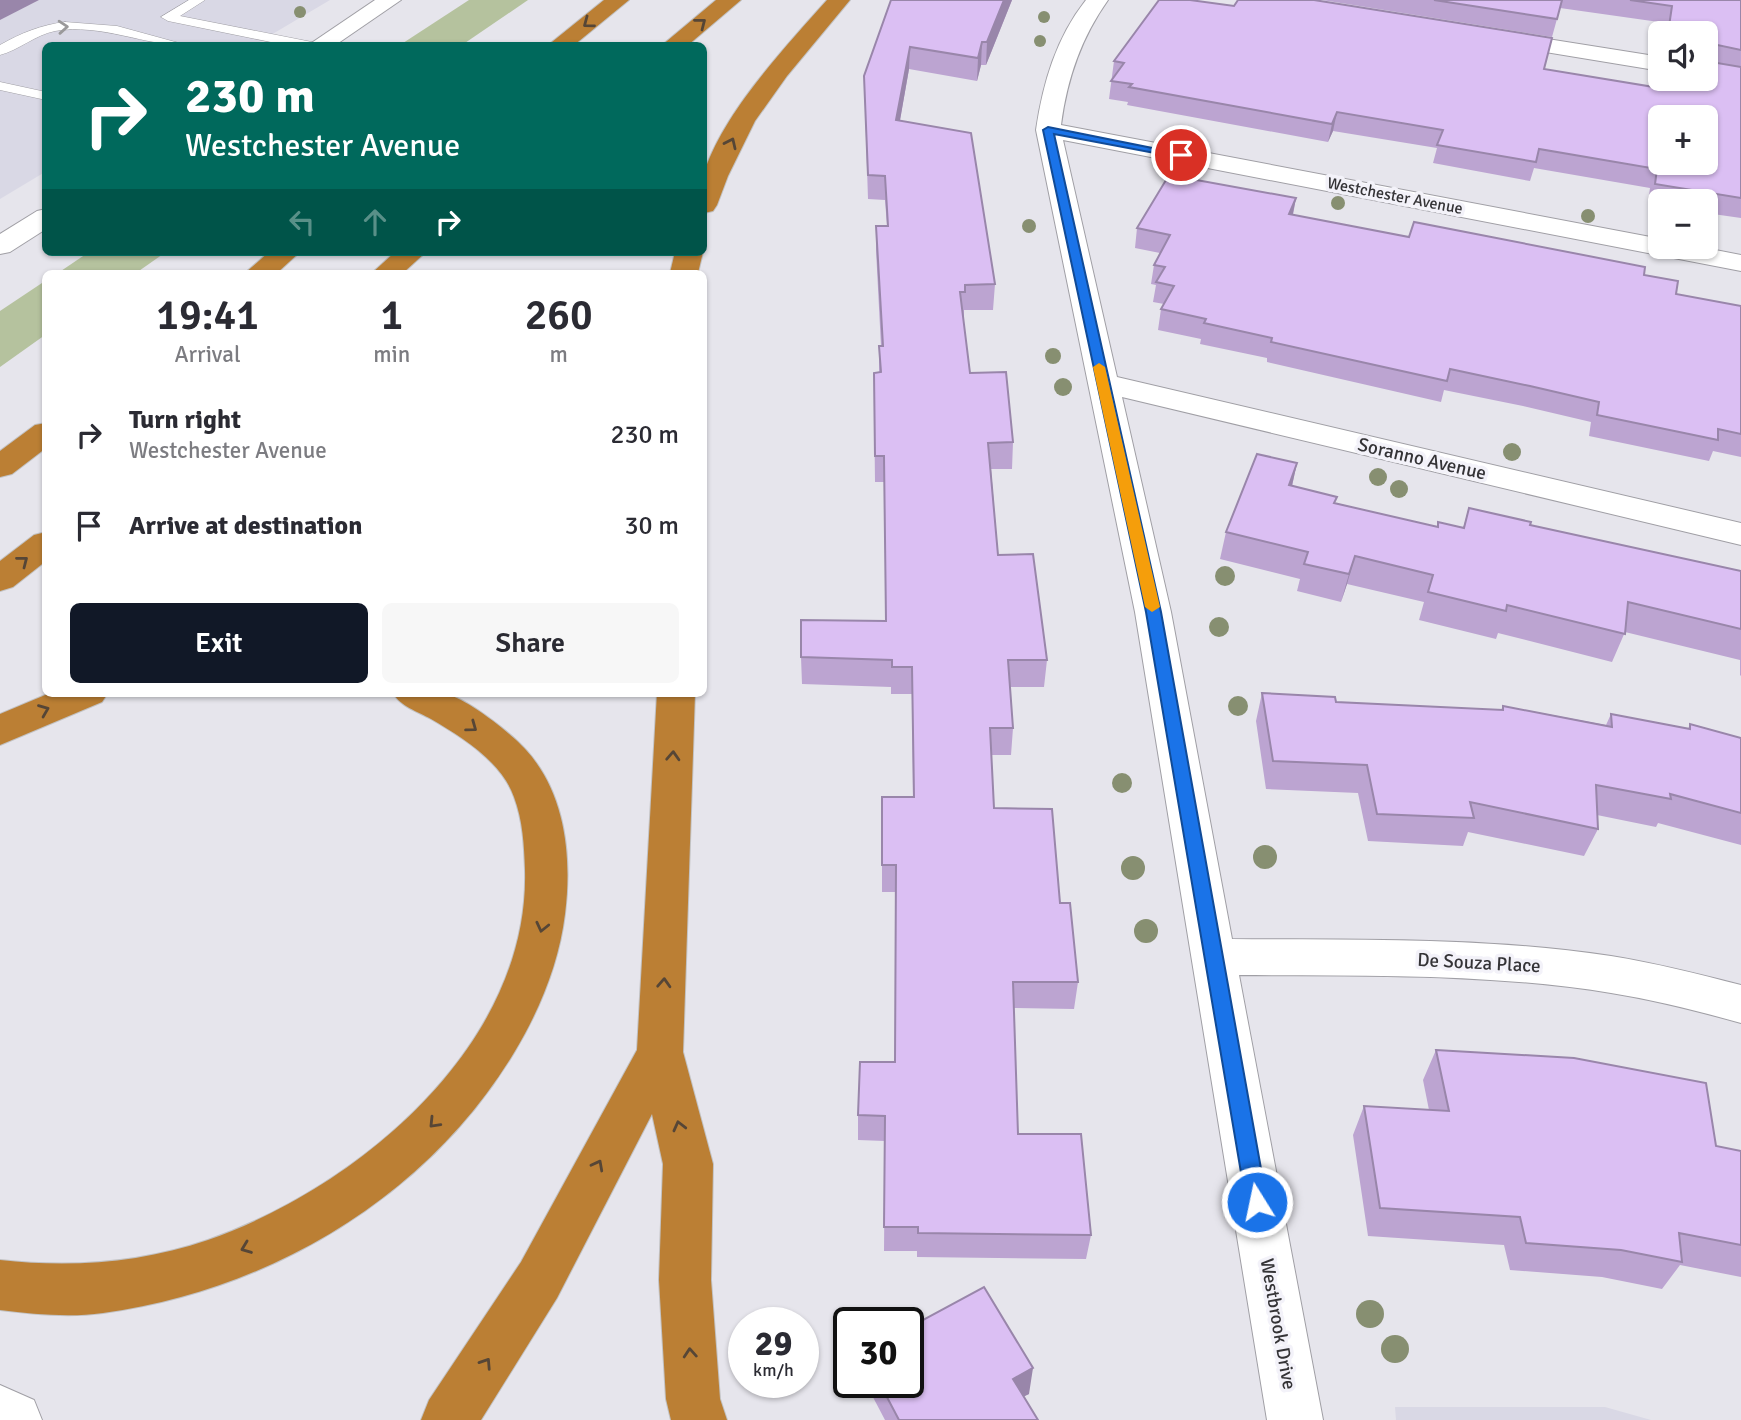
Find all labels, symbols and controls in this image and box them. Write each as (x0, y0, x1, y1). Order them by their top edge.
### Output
one-way arrow (584, 14, 596, 27)
one-way arrow (693, 18, 706, 31)
one-way arrow (58, 20, 69, 35)
map controls (1648, 21, 1718, 259)
button: sound (1648, 21, 1718, 91)
text: 230 m (185, 66, 315, 126)
icon: right (70, 70, 161, 161)
button: + (1648, 105, 1718, 175)
pin (1151, 125, 1211, 185)
text: Westchester Avenue (185, 126, 460, 165)
icon: arrive (1162, 136, 1200, 174)
one-way arrow (723, 138, 737, 150)
street label: Westchester Avenue (1326, 173, 1464, 219)
button: − (1648, 189, 1718, 259)
icon: left (283, 203, 321, 241)
icon: ahead (356, 203, 394, 241)
icon: right (429, 203, 467, 241)
text: 19:41 (156, 290, 259, 341)
text: 1 (380, 290, 403, 341)
text: 260 (525, 290, 593, 341)
text: Arrival (174, 340, 241, 369)
text: min (373, 340, 410, 369)
text: m (549, 340, 568, 369)
text: Turn right (129, 404, 241, 436)
icon: right (70, 416, 108, 454)
text: 230 m (610, 419, 679, 451)
street label: Soranno Avenue (1355, 433, 1489, 485)
text: Westchester Avenue (129, 436, 327, 465)
icon: arrive (70, 507, 108, 545)
text: Arrive at destination (129, 510, 362, 542)
text: 30 m (624, 510, 679, 542)
one-way arrow (14, 557, 27, 569)
button: Exit (70, 603, 368, 683)
button: Share (382, 603, 679, 683)
one-way arrow (37, 705, 49, 719)
one-way arrow (464, 718, 476, 731)
one-way arrow (665, 750, 680, 761)
one-way arrow (536, 921, 550, 933)
street label: De Souza Place (1417, 948, 1541, 978)
one-way arrow (656, 978, 671, 989)
one-way arrow (430, 1115, 442, 1127)
one-way arrow (673, 1121, 687, 1133)
one-way arrow (590, 1160, 604, 1172)
position arrow (1220, 1165, 1294, 1239)
one-way arrow (241, 1240, 253, 1254)
street label: Westbrook Drive (1255, 1257, 1301, 1391)
speed limit sign: 30 (833, 1307, 924, 1398)
text: 29 (755, 1322, 792, 1365)
one-way arrow (683, 1347, 698, 1358)
one-way arrow (478, 1357, 491, 1370)
text: km/h (753, 1359, 794, 1381)

